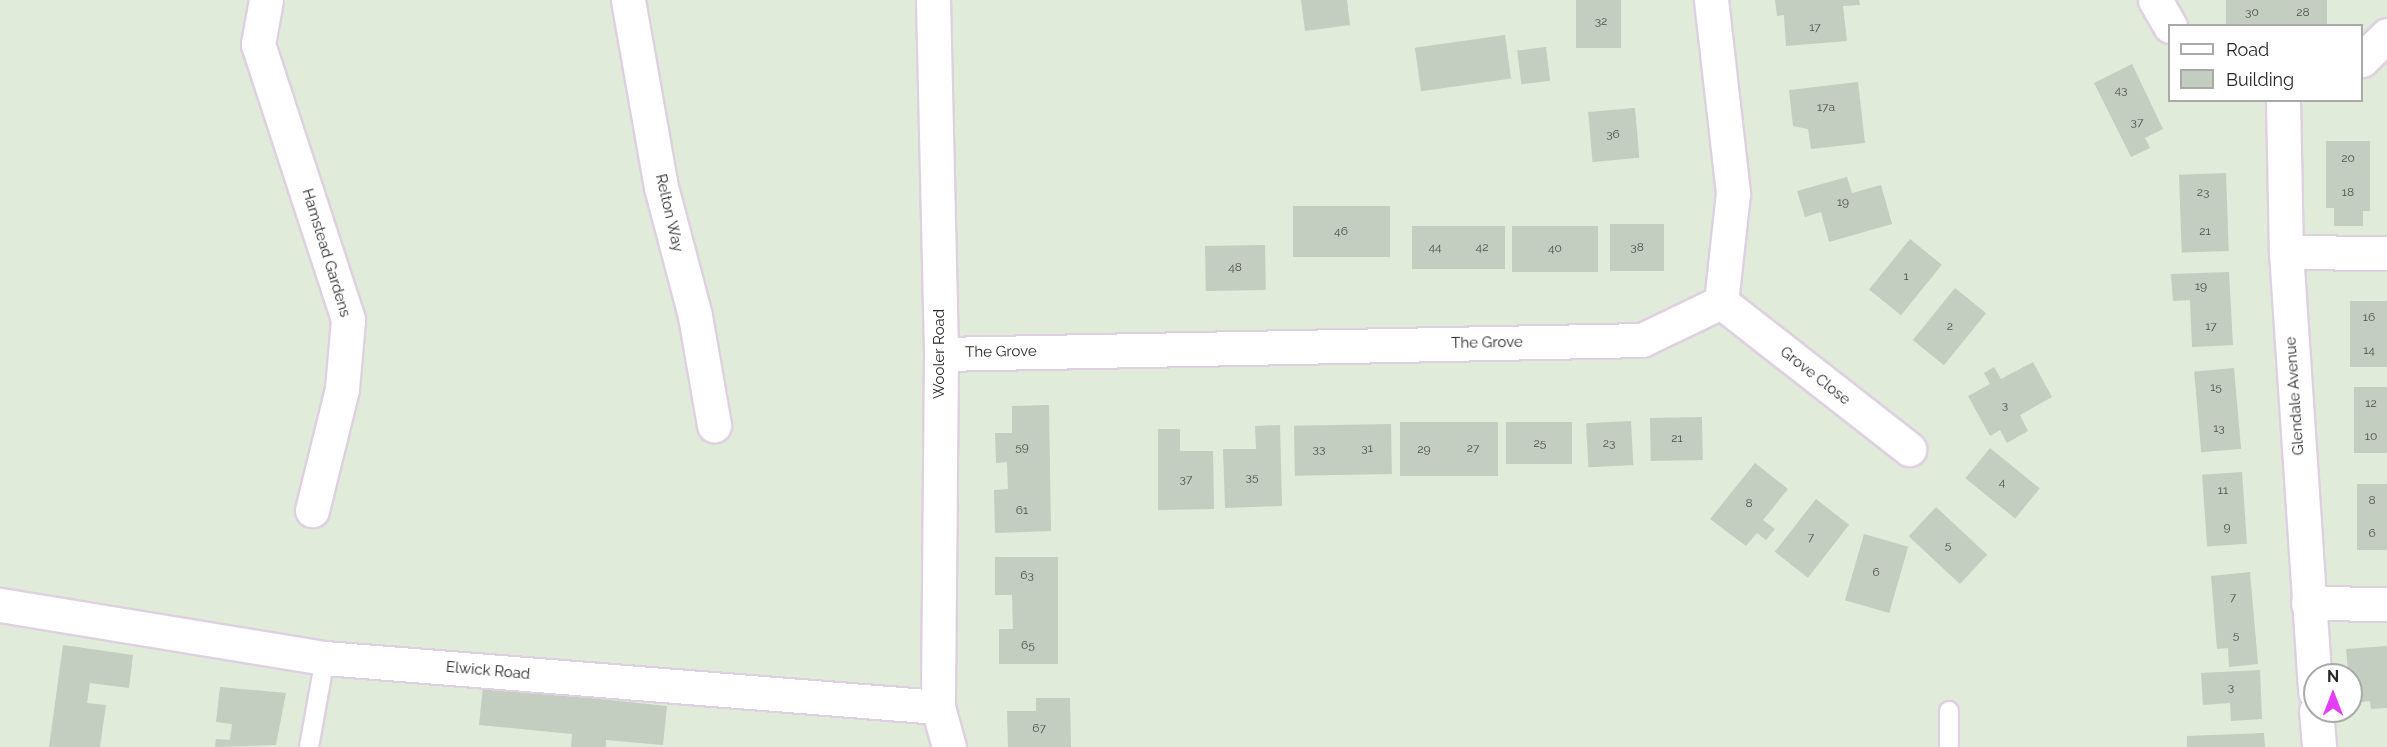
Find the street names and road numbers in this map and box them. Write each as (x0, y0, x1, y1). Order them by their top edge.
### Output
street label: Relton Way (651, 172, 687, 254)
street label: Hamstead Gardens (298, 187, 354, 319)
street label: Wooler Road (931, 309, 949, 399)
street label: The Grove (1451, 333, 1523, 353)
street label: Glendale Avenue (2282, 336, 2308, 456)
street label: The Grove (965, 342, 1037, 362)
street label: Grove Close (1776, 343, 1854, 409)
street label: Elwick Road (445, 658, 531, 684)

